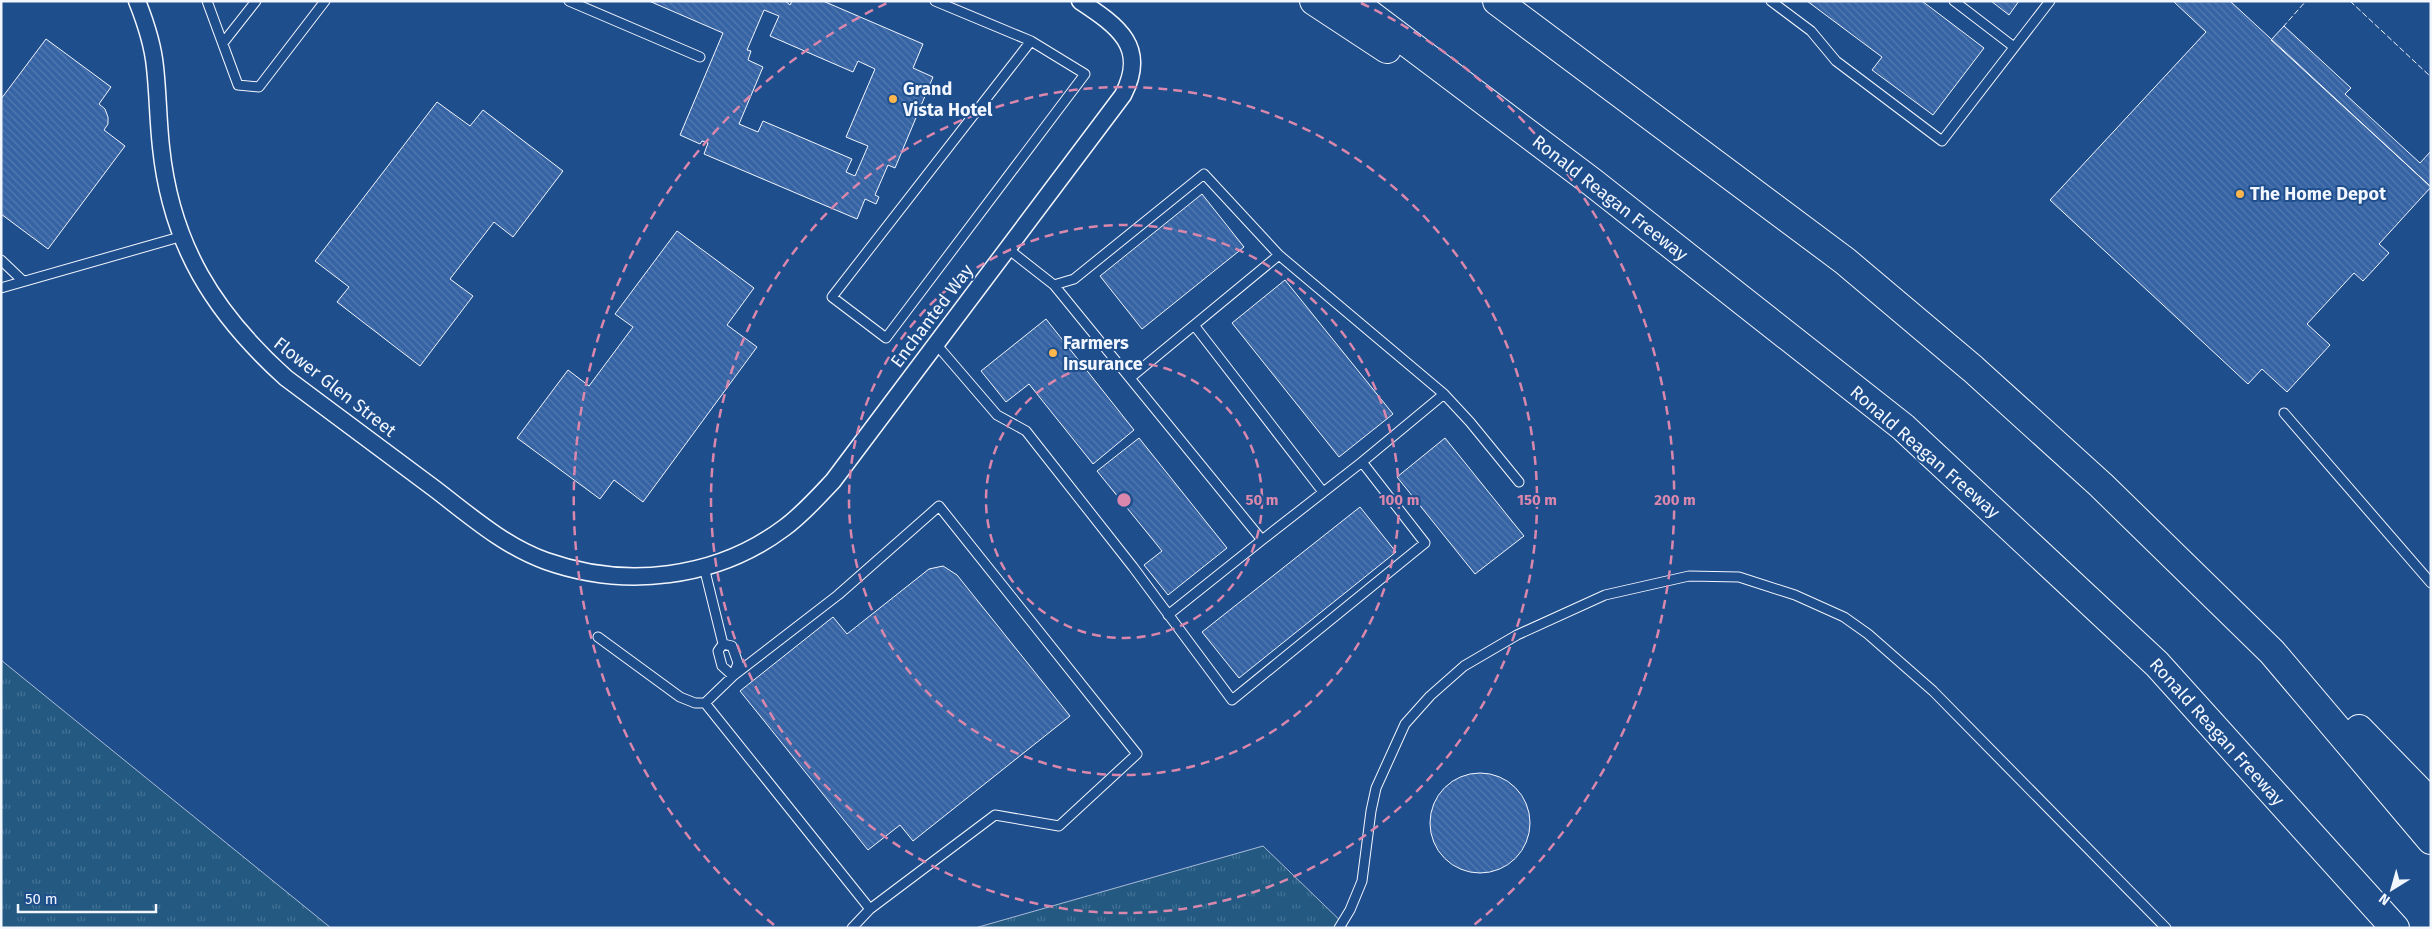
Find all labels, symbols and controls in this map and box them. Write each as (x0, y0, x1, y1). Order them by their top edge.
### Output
place label: Grand Vista Hotel (902, 78, 993, 121)
marker: Grand Vista Hotel (887, 93, 899, 105)
street label: Ronald Reagan Freeway (1528, 130, 1692, 266)
place label: The Home Depot (2250, 183, 2387, 205)
marker: The Home Depot (2234, 188, 2246, 200)
street label: Enchanted Way (886, 260, 978, 372)
street label: Flower Glen Street (269, 332, 401, 442)
place label: Farmers Insurance (1063, 332, 1143, 375)
marker: Farmers Insurance (1047, 347, 1059, 359)
street label: Ronald Reagan Freeway (1846, 381, 2005, 523)
centre of rings (1115, 491, 1133, 509)
text: 50 m (1245, 491, 1279, 509)
text: 100 m (1379, 491, 1419, 509)
text: 150 m (1517, 491, 1557, 509)
text: 200 m (1654, 491, 1696, 509)
street label: Ronald Reagan Freeway (2145, 654, 2289, 811)
north arrow (2367, 864, 2417, 914)
scale bar (18, 882, 155, 914)
text: N (2376, 889, 2393, 909)
text: 50 m (25, 890, 58, 908)

